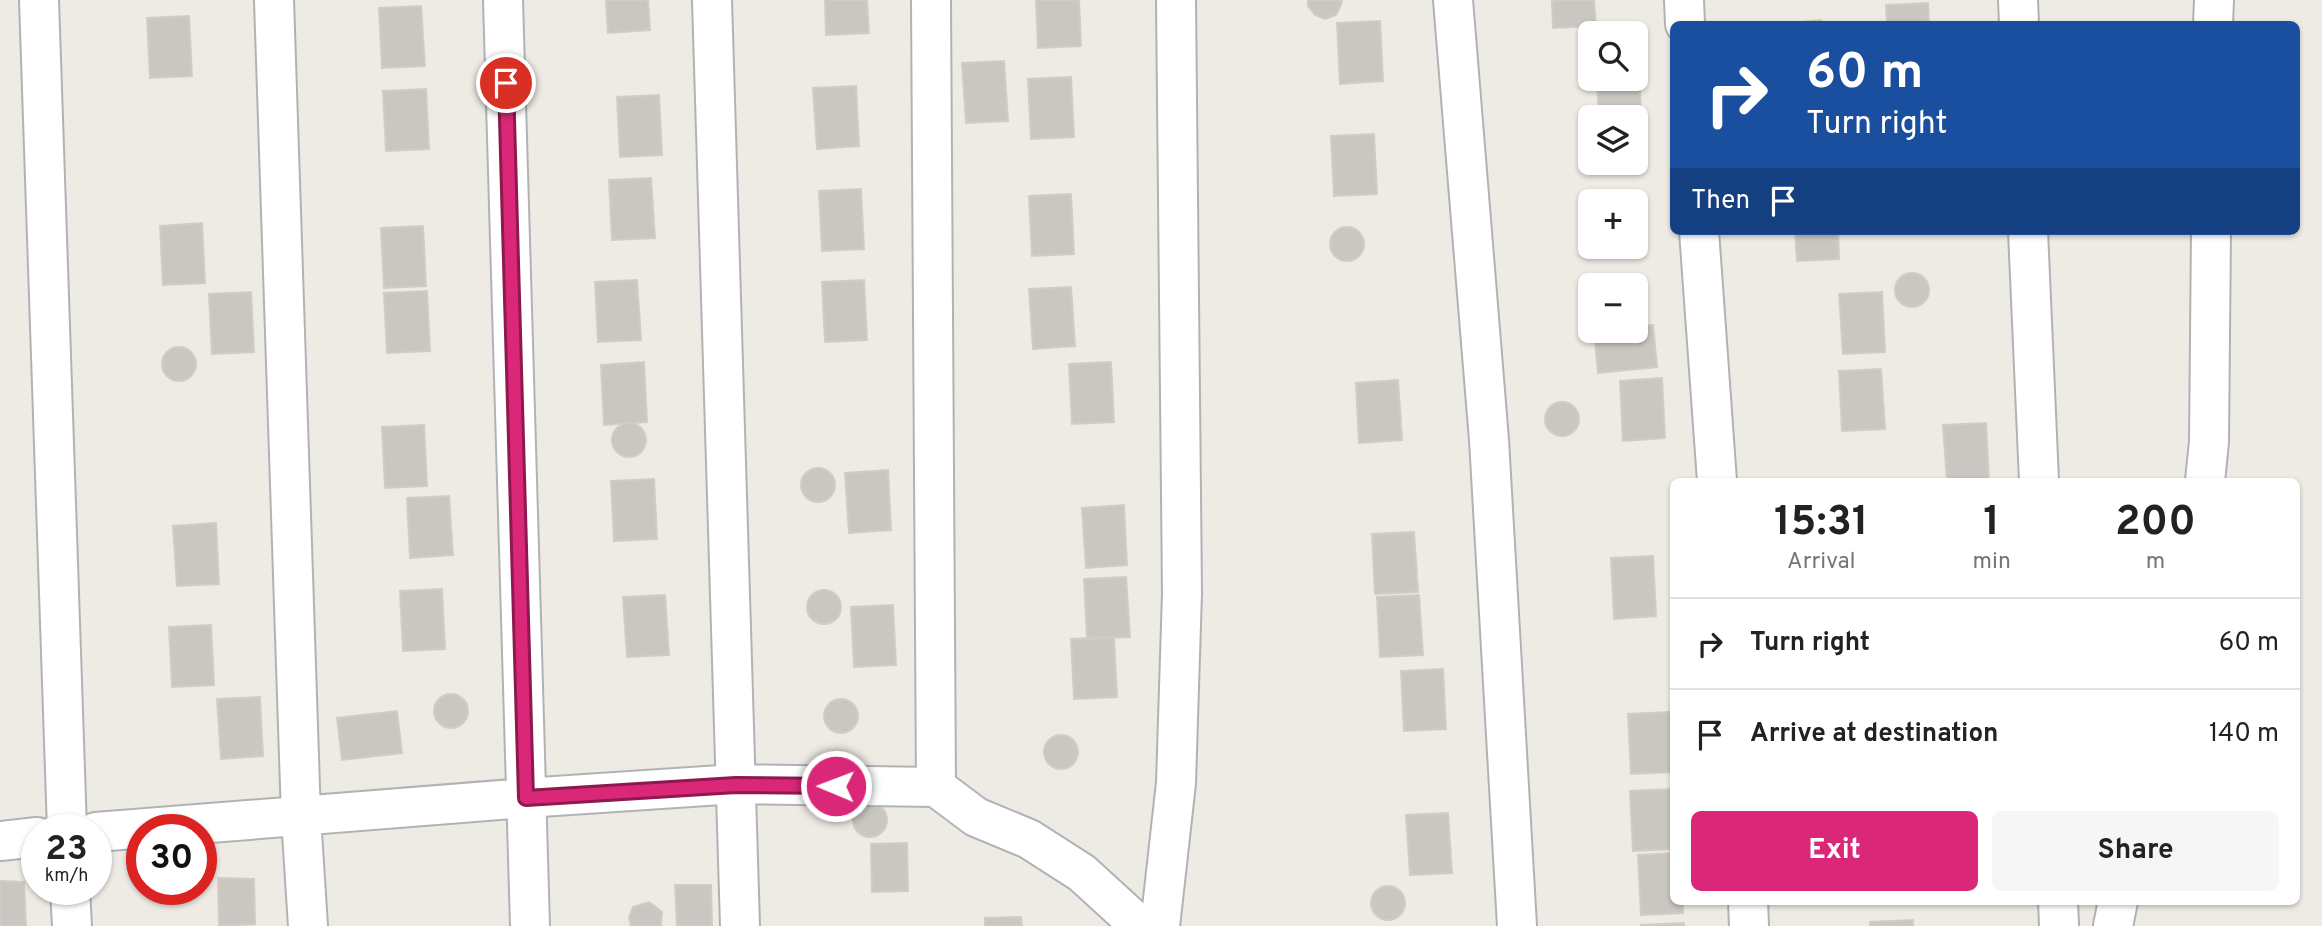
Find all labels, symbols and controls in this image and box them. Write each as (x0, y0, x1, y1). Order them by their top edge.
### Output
map controls (1578, 21, 1648, 343)
button: search (1578, 21, 1648, 91)
text: 60 m (1806, 44, 1924, 106)
icon: right (1691, 49, 1782, 140)
pin (476, 53, 536, 113)
icon: arrive (487, 64, 525, 102)
button: layers (1578, 105, 1648, 175)
text: Turn right (1806, 105, 1948, 145)
icon: arrive (1764, 182, 1802, 220)
text: Then (1691, 185, 1750, 218)
button: + (1578, 189, 1648, 259)
button: − (1578, 273, 1648, 343)
text: 15:31 (1774, 497, 1869, 550)
text: 1 (1983, 497, 2000, 550)
text: 200 (2115, 497, 2196, 550)
text: Arrival (1787, 548, 1856, 577)
text: min (1973, 548, 2011, 577)
text: m (2146, 548, 2165, 577)
icon: right (1691, 625, 1729, 663)
text: Turn right (1750, 627, 1870, 660)
text: 60 m (2219, 627, 2279, 660)
icon: arrive (1691, 716, 1729, 754)
text: Arrive at destination (1750, 718, 1998, 751)
text: 140 m (2209, 718, 2279, 751)
position arrow (799, 749, 873, 823)
button: Exit (1691, 811, 1978, 891)
button: Share (1992, 811, 2279, 891)
speed limit sign: 30 (126, 814, 217, 905)
text: 23 (45, 828, 88, 872)
text: km/h (45, 865, 88, 888)

